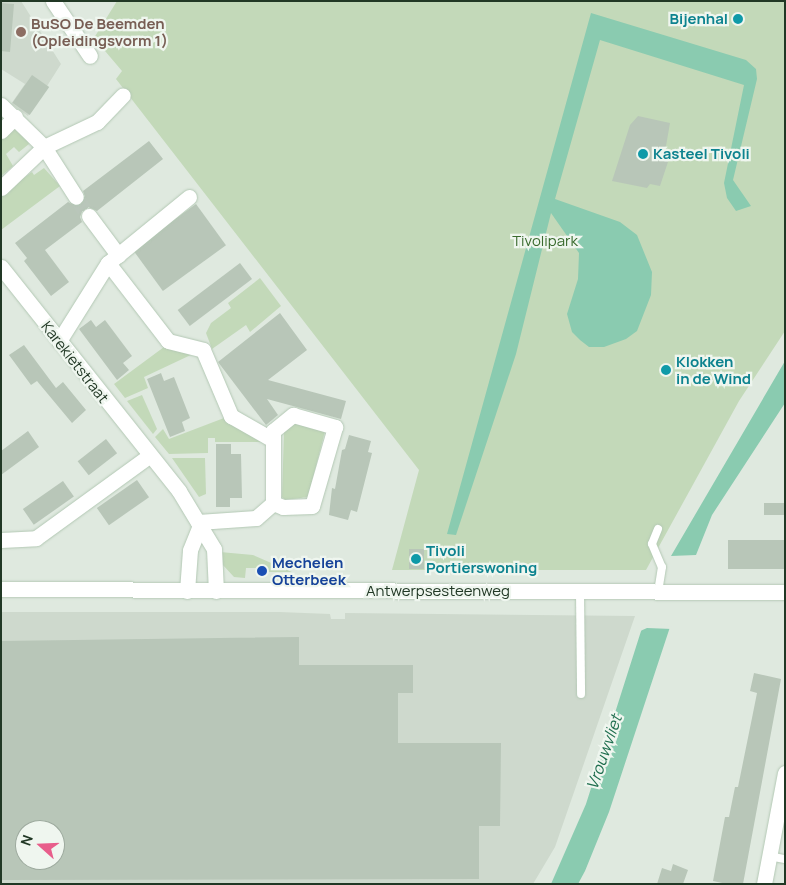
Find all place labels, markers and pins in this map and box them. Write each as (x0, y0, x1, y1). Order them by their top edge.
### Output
place label: Bijenhal (670, 10, 728, 28)
marker: Bijenhal (732, 13, 744, 25)
place label: BuSO De Beemden (Opleidingsvorm 1) (31, 14, 168, 49)
marker: BuSO De Beemden (Opleidingsvorm 1) (15, 26, 27, 38)
place label: Kasteel Tivoli (653, 145, 750, 163)
marker: Kasteel Tivoli (637, 148, 649, 160)
place label: Klokken in de Wind (676, 352, 751, 387)
marker: Klokken in de Wind (660, 364, 672, 376)
place label: Tivoli Portierswoning (426, 541, 537, 576)
place label: Mechelen Otterbeek (272, 553, 346, 588)
marker: Tivoli Portierswoning (410, 553, 422, 565)
marker: Mechelen Otterbeek (256, 565, 268, 577)

